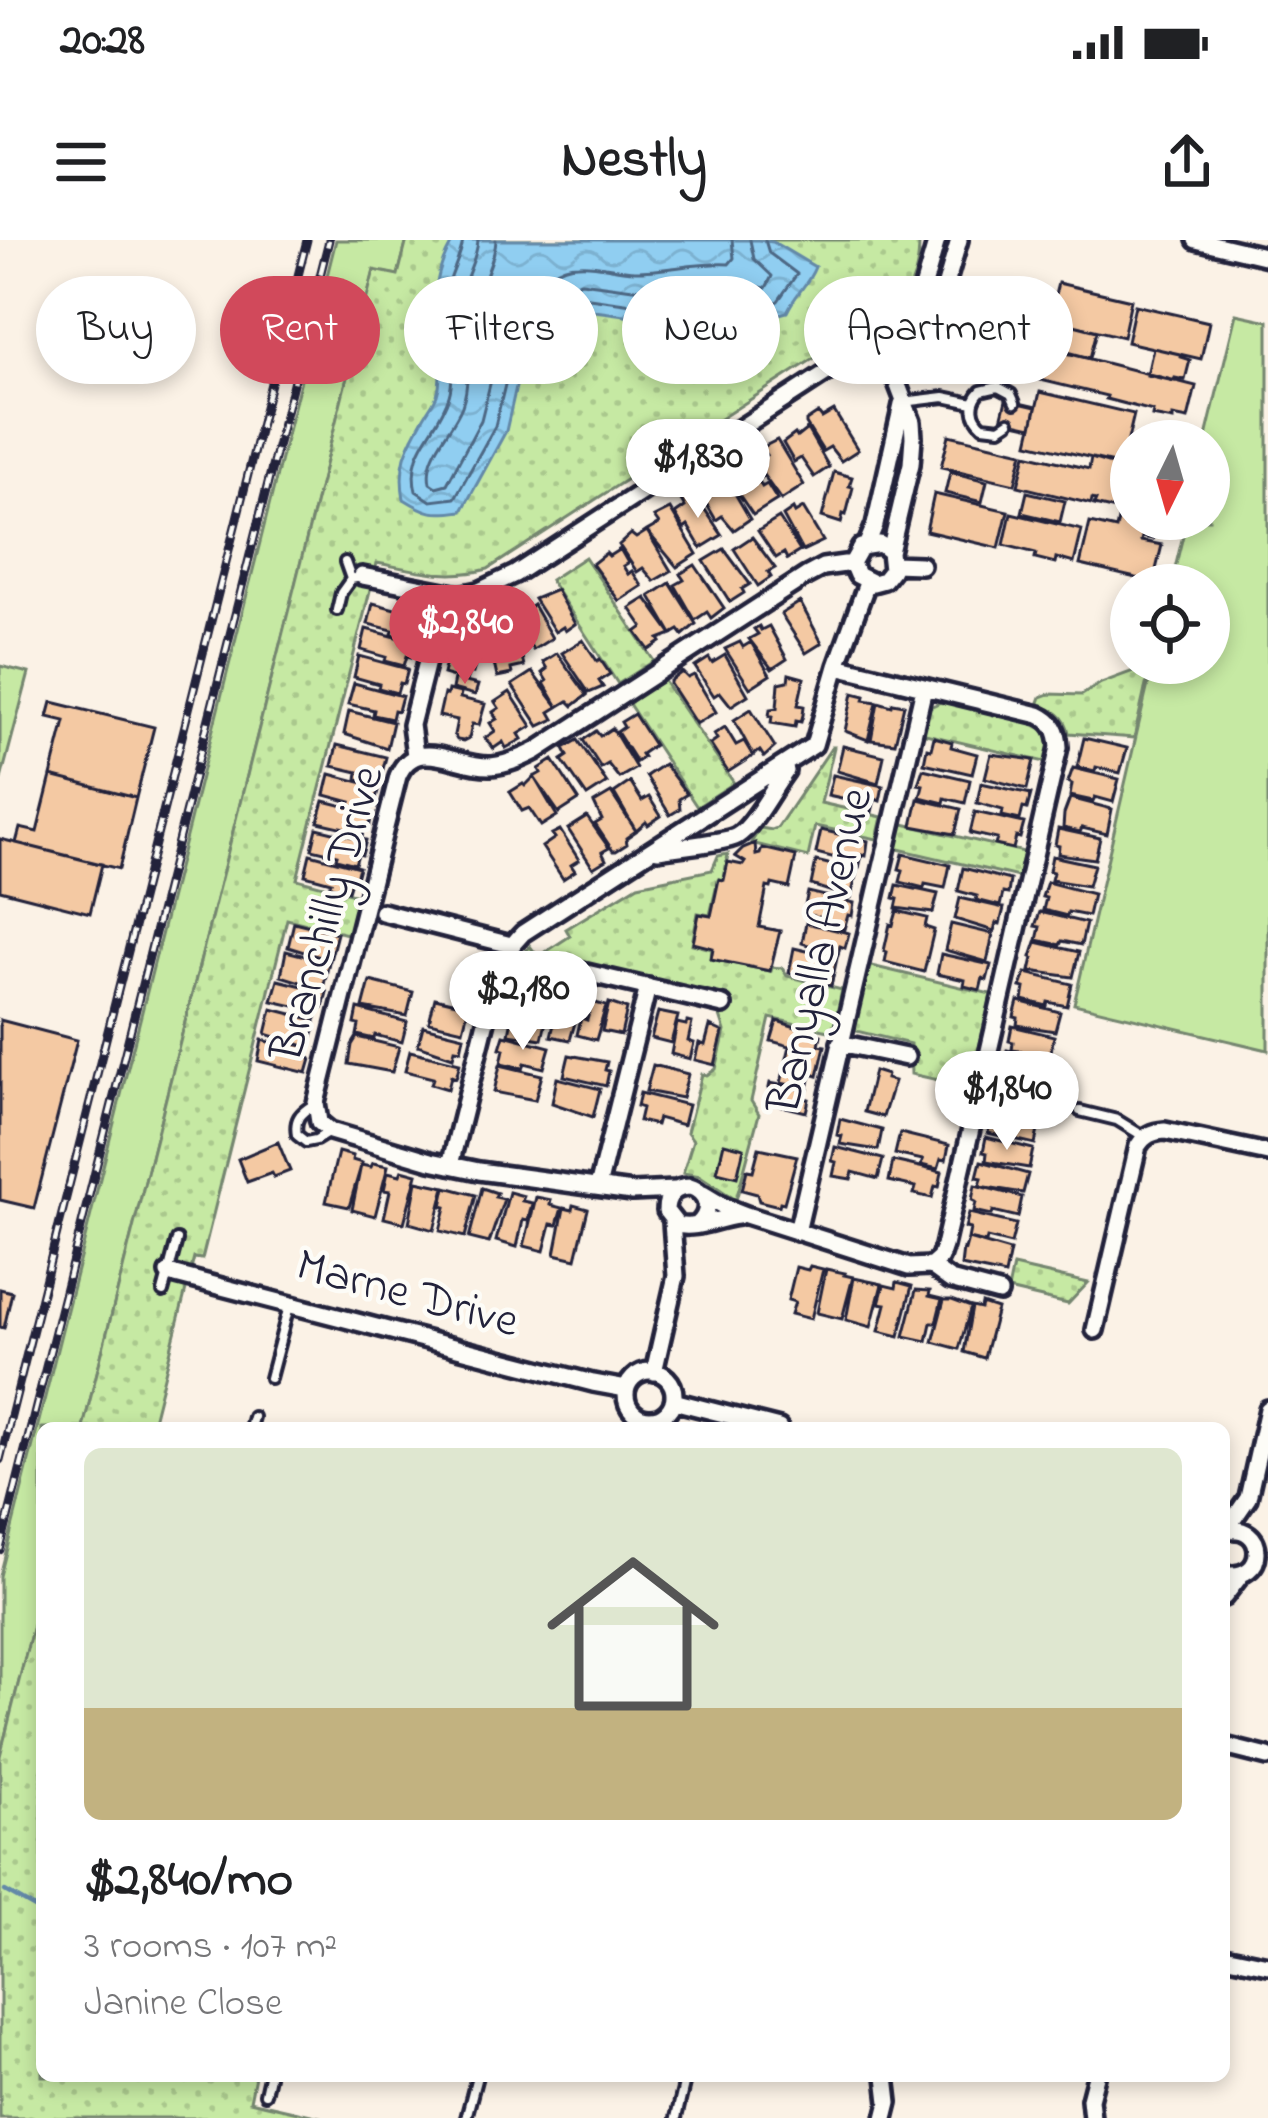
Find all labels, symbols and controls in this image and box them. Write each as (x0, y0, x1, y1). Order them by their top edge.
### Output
text: 20:28 (60, 9, 145, 75)
text: Nestly (561, 123, 707, 201)
icon: menu (48, 129, 114, 195)
icon: share (1154, 129, 1220, 195)
chip: Buy (36, 276, 196, 384)
chip: Rent (220, 276, 380, 384)
chip: Filters (404, 276, 598, 384)
chip: New (622, 276, 780, 384)
chip: Apartment (804, 276, 1073, 384)
pin: $1,830 (600, 419, 796, 521)
north arrow (1110, 420, 1230, 540)
map controls (1110, 420, 1230, 684)
text: $1,830 (653, 429, 743, 486)
button: locate (1110, 564, 1230, 684)
pin: $2,840 (367, 585, 563, 687)
text: $2,840 (416, 595, 514, 652)
street label: Branchilly Drive (253, 757, 405, 1071)
street label: Banyalla Avenue (750, 781, 894, 1122)
pin: $2,180 (425, 951, 621, 1053)
text: $2,180 (476, 961, 570, 1018)
pin: $1,840 (909, 1051, 1105, 1153)
text: $1,840 (962, 1061, 1052, 1118)
street label: Marne Drive (288, 1232, 526, 1358)
icon: home (525, 1526, 741, 1742)
text: $2,840/mo (84, 1844, 293, 1919)
text: 3 rooms · 107 m² (84, 1919, 337, 1976)
text: Janine Close (84, 1976, 282, 2033)

